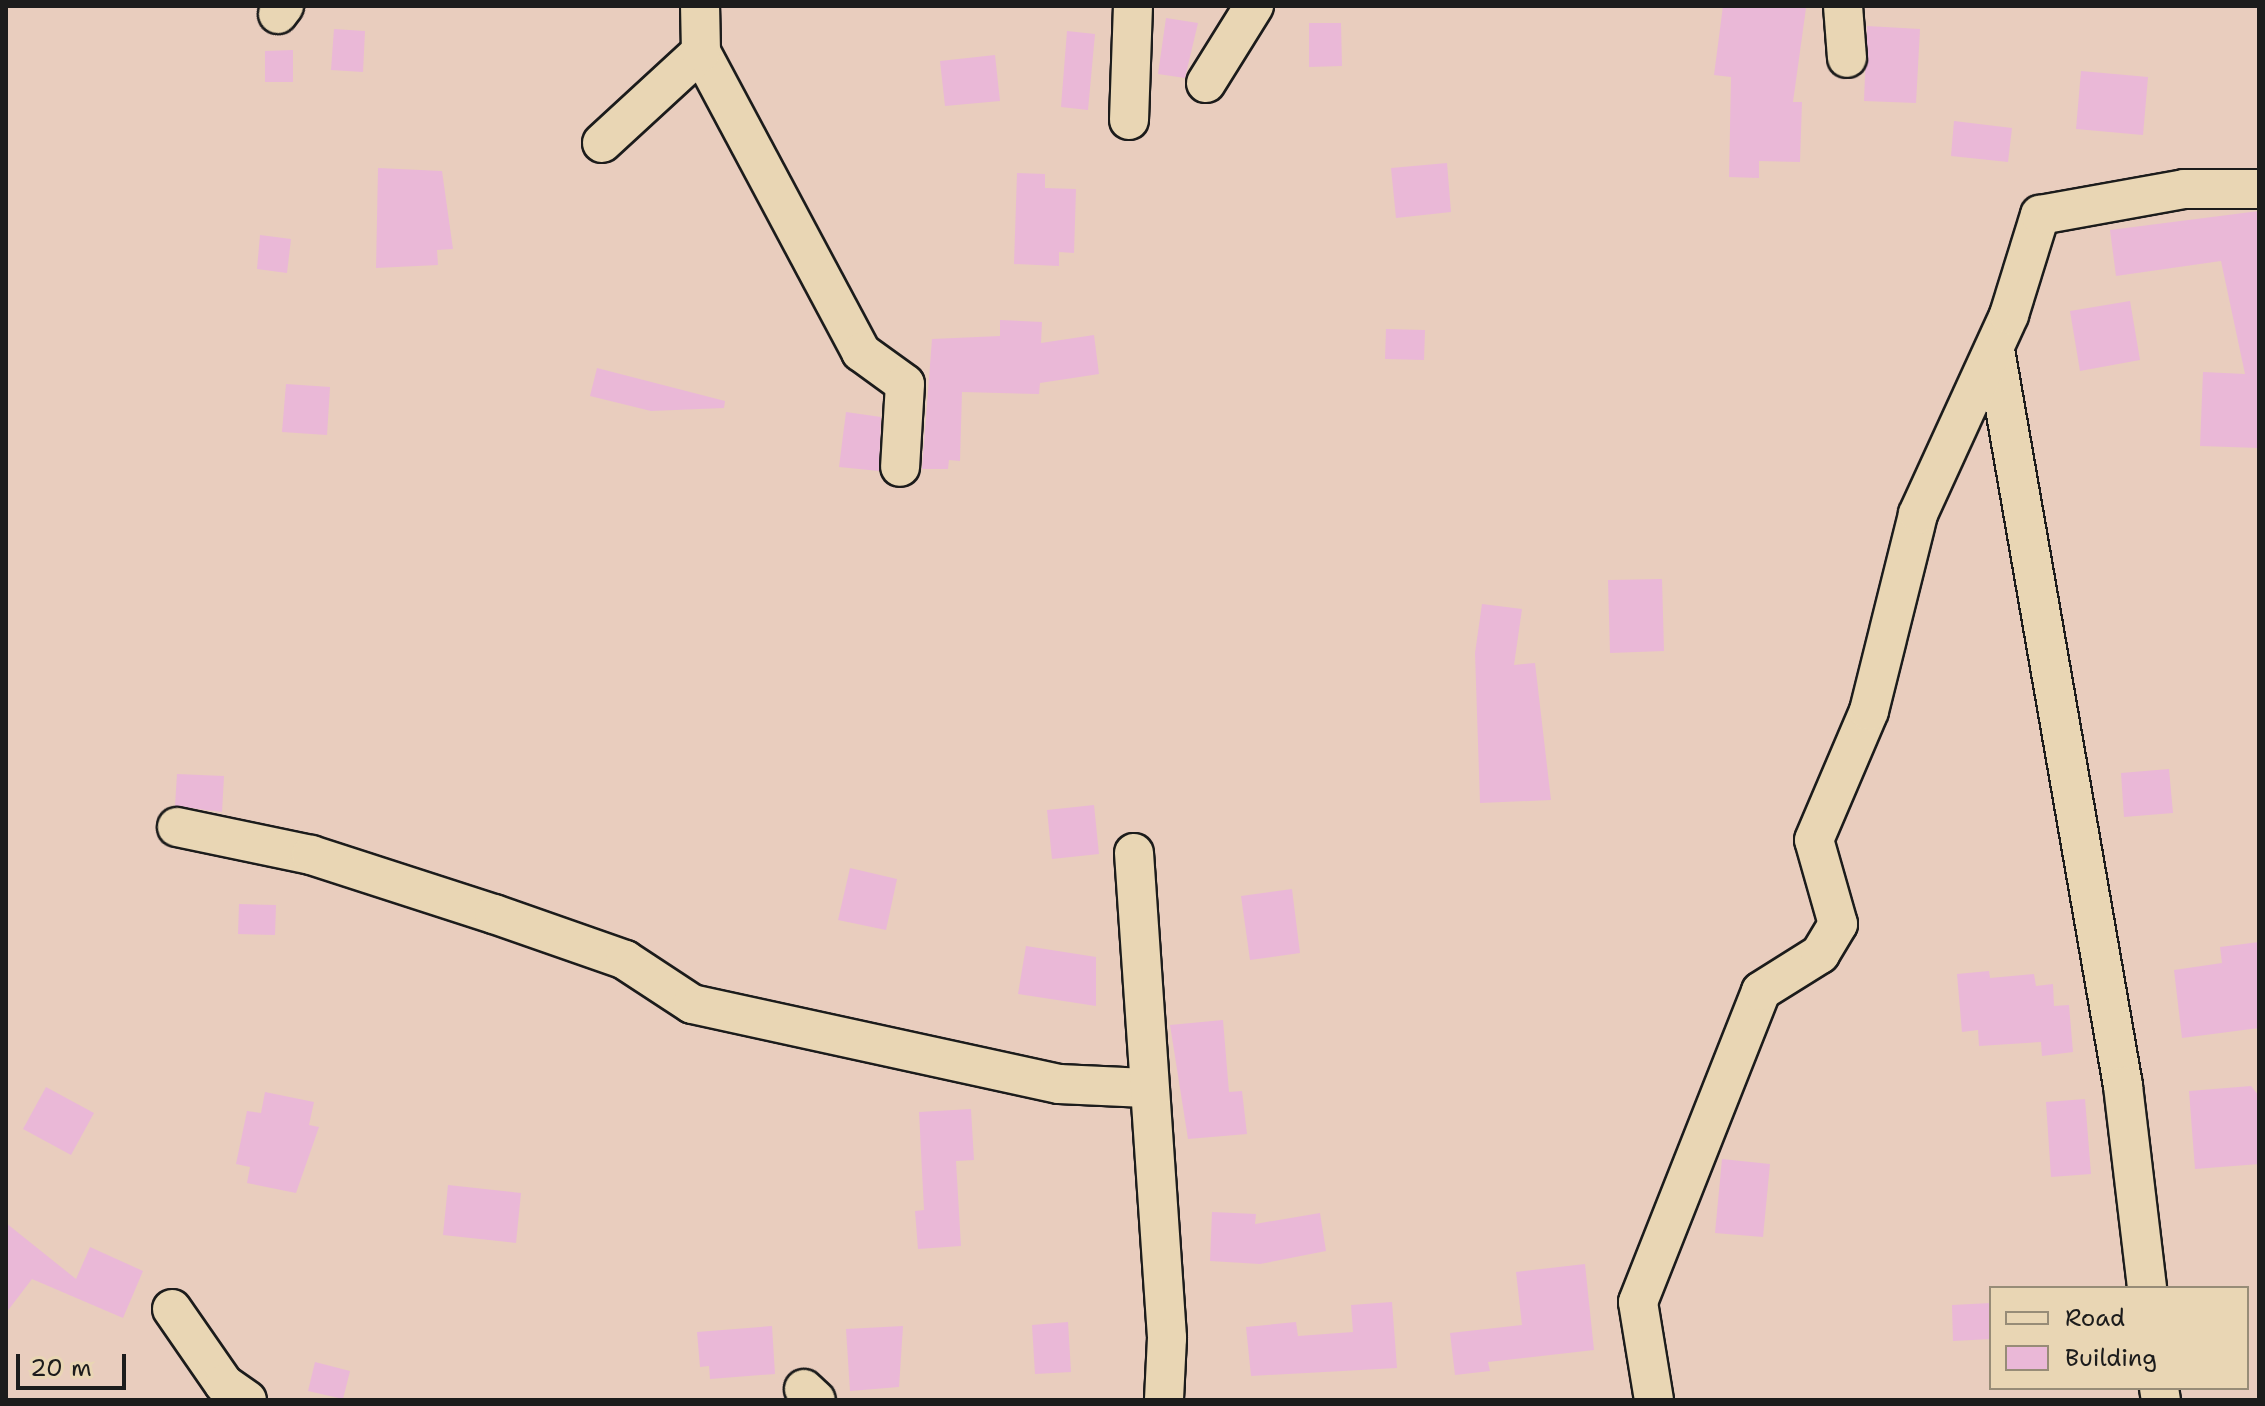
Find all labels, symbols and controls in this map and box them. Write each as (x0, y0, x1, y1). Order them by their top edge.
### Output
legend (1989, 1286, 2249, 1390)
text: Road (2065, 1302, 2125, 1334)
scale bar (20, 1338, 130, 1388)
text: Building (2065, 1342, 2157, 1374)
text: 20 m (30, 1352, 92, 1384)

